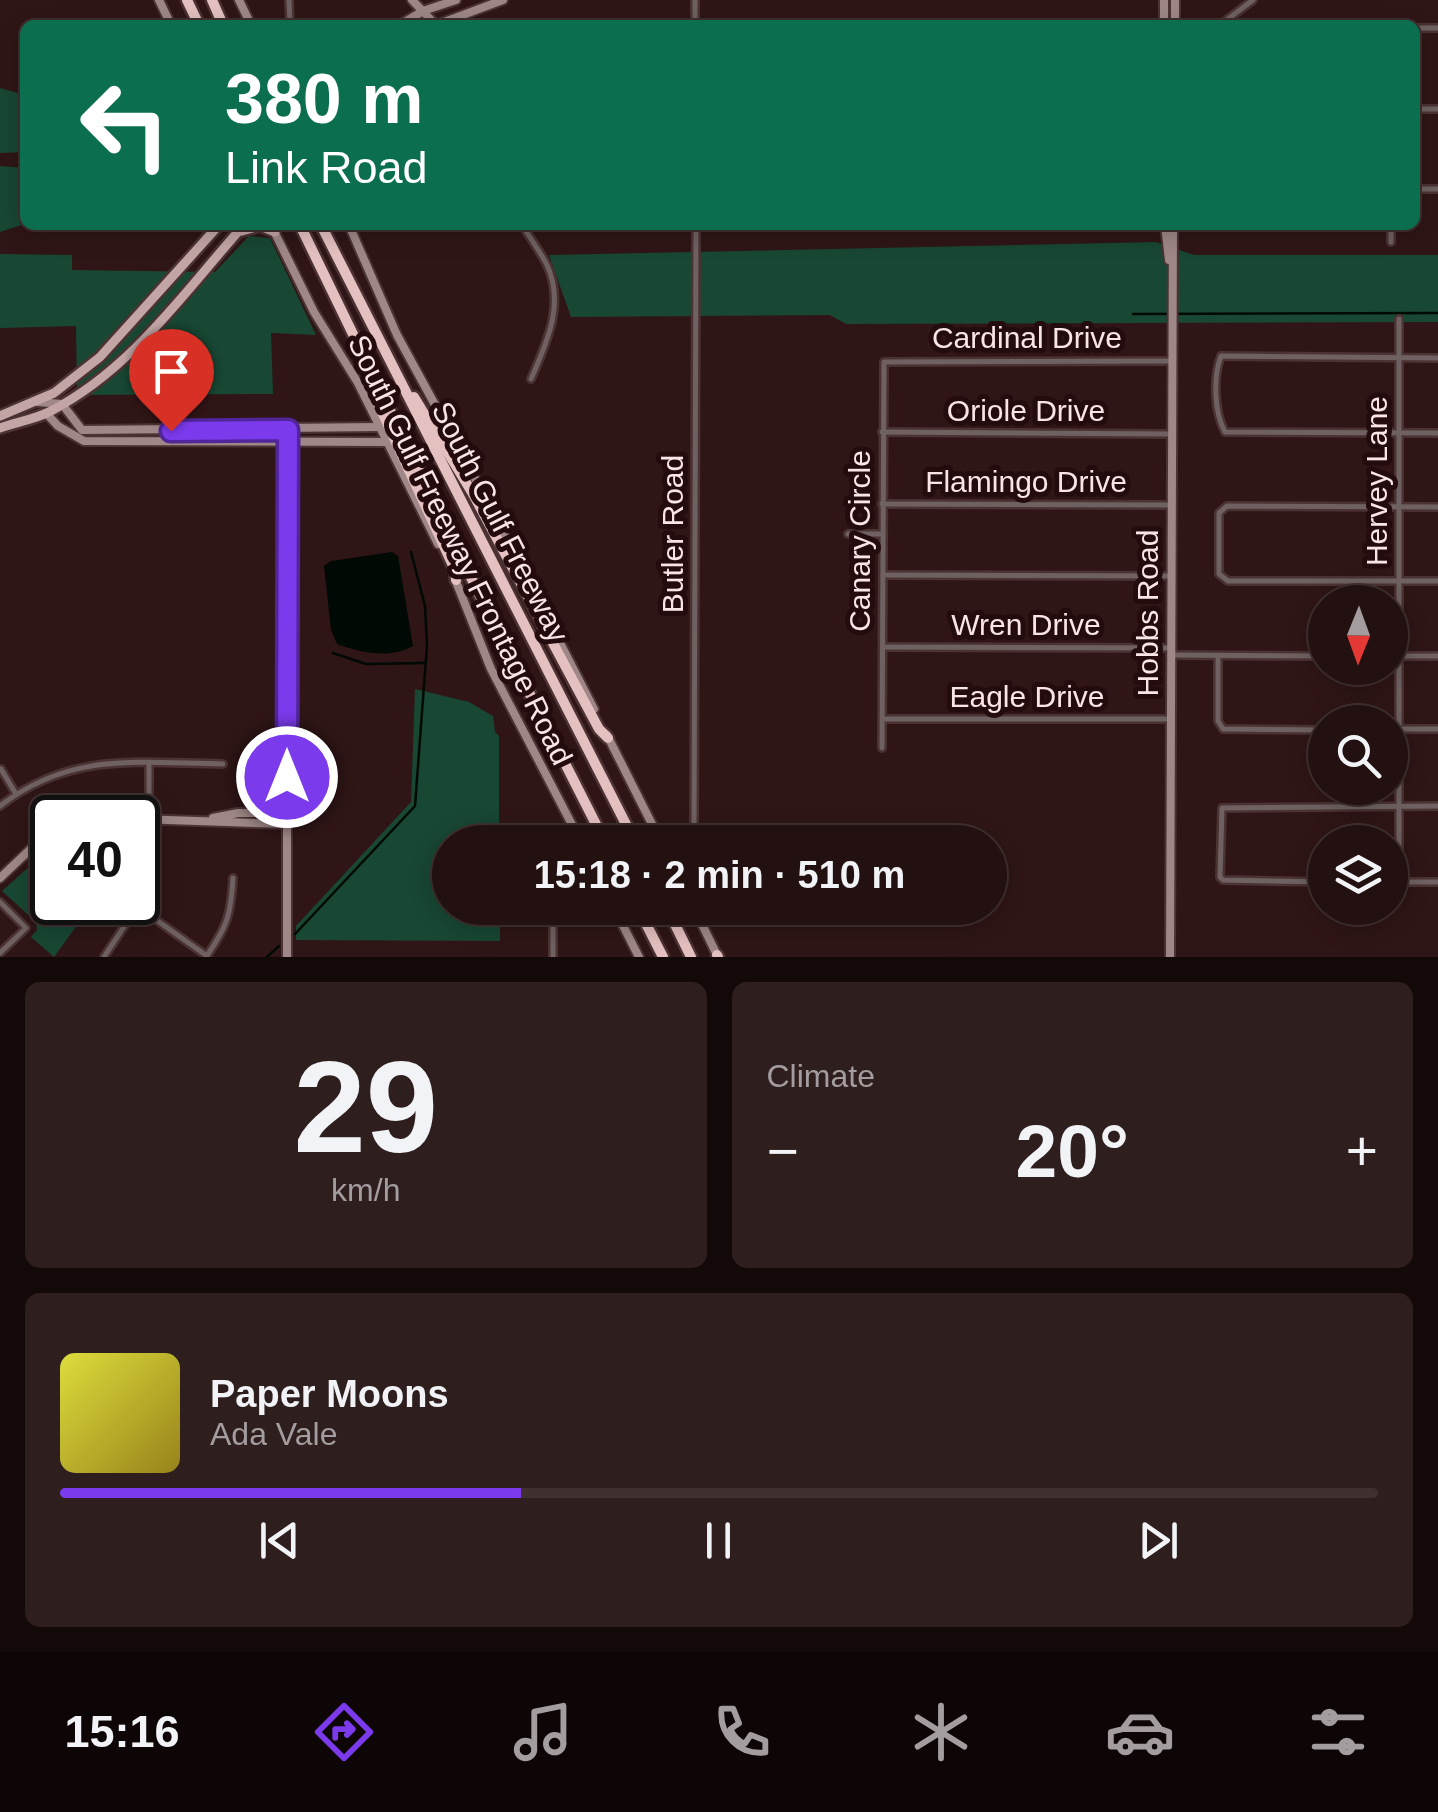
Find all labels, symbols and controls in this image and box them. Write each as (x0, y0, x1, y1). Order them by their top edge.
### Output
icon: left (60, 60, 190, 190)
text: 380 m (225, 60, 423, 138)
text: Link Road (225, 142, 428, 193)
street label: Cardinal Drive (932, 321, 1122, 354)
pin (129, 329, 214, 432)
street label: South Gulf Freeway Frontage Road (342, 330, 579, 770)
icon: arrive (144, 344, 199, 399)
street label: Oriole Drive (947, 394, 1105, 427)
street label: South Gulf Freeway (426, 396, 575, 647)
street label: Hervey Lane (1360, 396, 1393, 566)
street label: Canary Circle (843, 450, 876, 632)
street label: Butler Road (656, 455, 689, 613)
street label: Flamingo Drive (925, 465, 1127, 498)
street label: Hobbs Road (1131, 530, 1164, 696)
north arrow (1308, 585, 1408, 685)
map controls (1308, 585, 1408, 925)
street label: Wren Drive (951, 608, 1101, 641)
street label: Eagle Drive (949, 680, 1105, 713)
button: search (1308, 705, 1408, 805)
position arrow (235, 725, 339, 829)
speed limit sign: 40 (30, 795, 160, 925)
button: layers (1308, 825, 1408, 925)
text: 15:18 · 2 min · 510 m (534, 854, 905, 896)
text: 29 (293, 1034, 438, 1180)
text: Climate (767, 1058, 875, 1094)
text: 20° (1016, 1109, 1129, 1193)
text: − (767, 1120, 799, 1182)
text: + (1346, 1120, 1378, 1182)
text: km/h (331, 1172, 400, 1208)
text: Paper Moons (210, 1373, 449, 1415)
text: Ada Vale (210, 1416, 338, 1452)
icon: previous (252, 1513, 307, 1568)
icon: pause (691, 1513, 746, 1568)
icon: next (1131, 1513, 1186, 1568)
icon: directions (309, 1697, 379, 1767)
icon: music (508, 1697, 578, 1767)
icon: phone (707, 1697, 777, 1767)
icon: climate (906, 1697, 976, 1767)
icon: car (1105, 1697, 1175, 1767)
icon: filters (1303, 1697, 1373, 1767)
text: 15:16 (64, 1706, 180, 1757)

